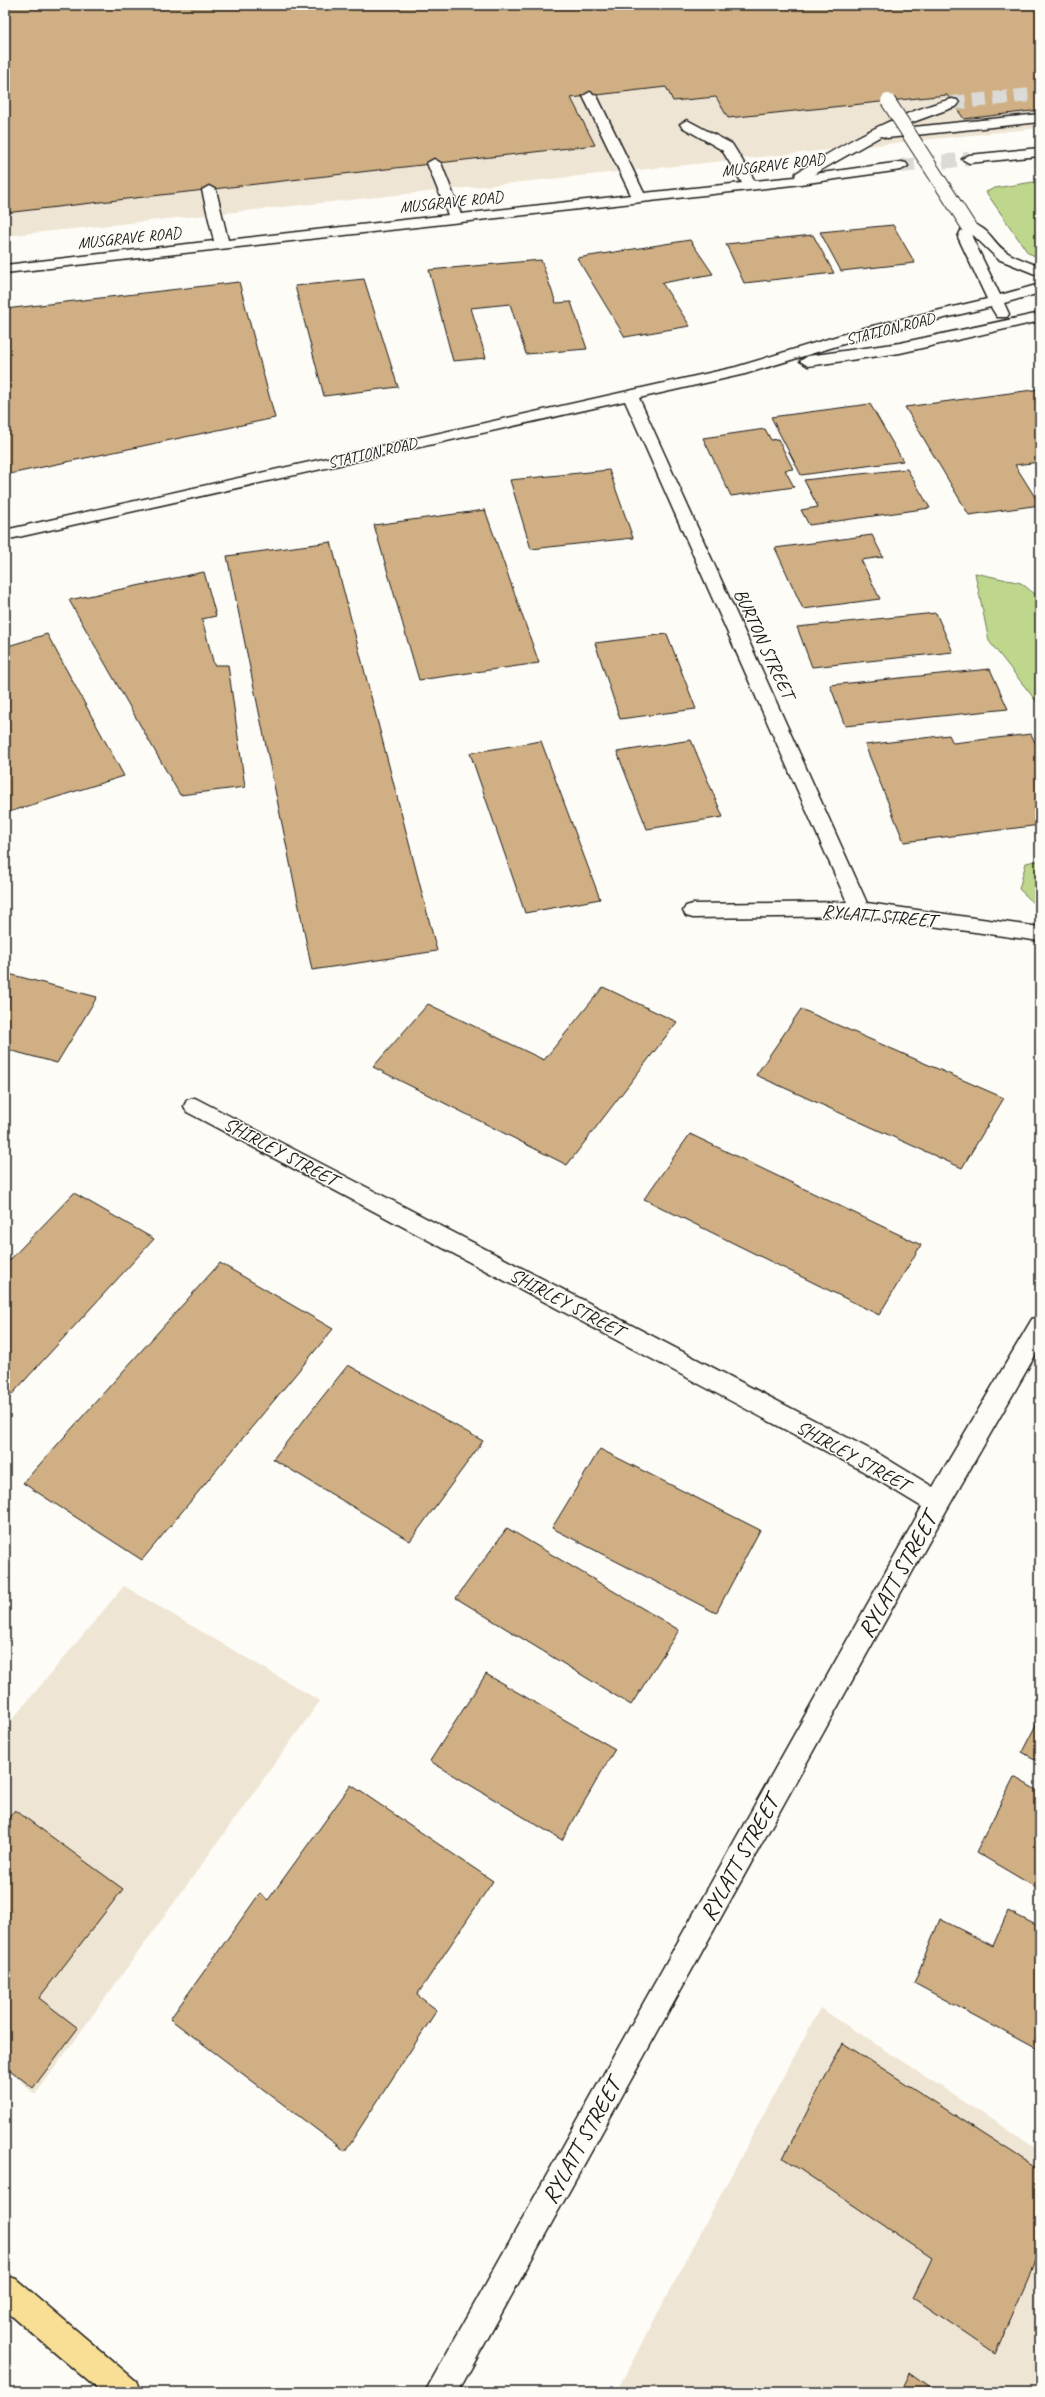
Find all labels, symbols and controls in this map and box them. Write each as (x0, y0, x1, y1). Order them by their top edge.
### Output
street label: MUSGRAVE ROAD (721, 149, 827, 181)
street label: MUSGRAVE ROAD (399, 186, 505, 217)
street label: MUSGRAVE ROAD (77, 222, 183, 253)
street label: STATION ROAD (844, 308, 938, 350)
street label: STATION ROAD (326, 433, 420, 473)
street label: BURTON STREET (728, 585, 802, 707)
street label: RYLATT STREET (821, 899, 942, 933)
street label: SHIRLEY STREET (220, 1112, 346, 1194)
street label: SHIRLEY STREET (506, 1263, 632, 1345)
street label: SHIRLEY STREET (792, 1415, 918, 1499)
street label: RYLATT STREET (851, 1503, 946, 1643)
street label: RYLATT STREET (693, 1786, 788, 1926)
street label: RYLATT STREET (535, 2069, 630, 2209)

